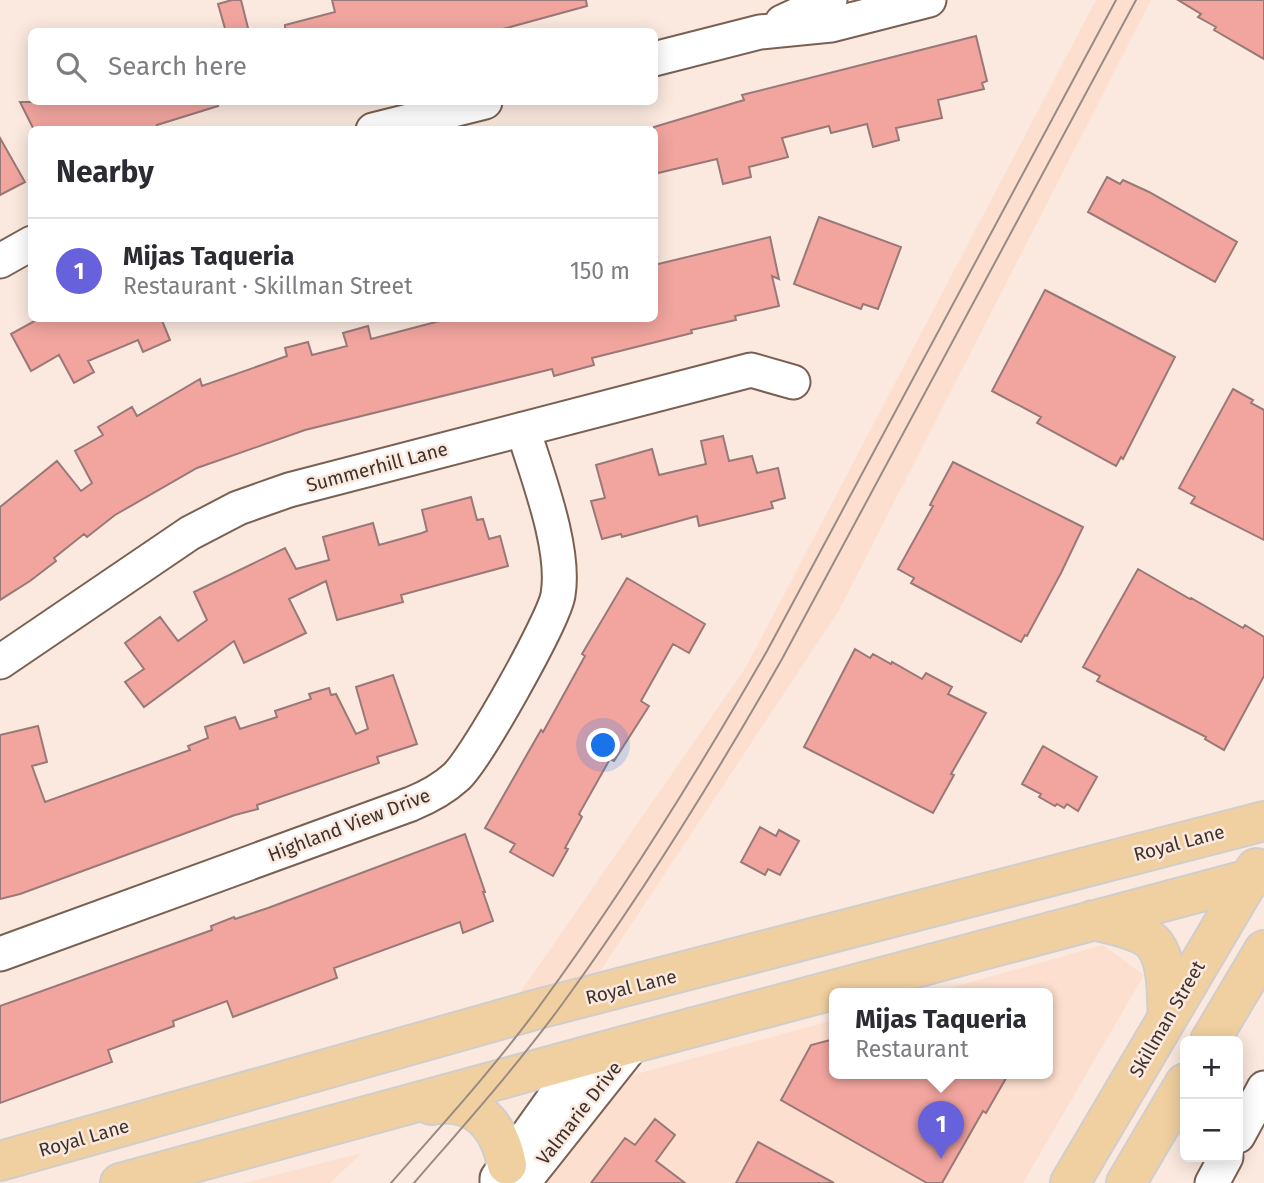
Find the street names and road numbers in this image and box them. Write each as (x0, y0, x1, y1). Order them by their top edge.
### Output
street label: Summerhill Lane (304, 437, 450, 497)
street label: Highland View Drive (265, 783, 433, 867)
street label: Royal Lane (1131, 820, 1227, 866)
street label: Skillman Street (1124, 956, 1210, 1081)
street label: Royal Lane (583, 965, 679, 1009)
street label: Valmarie Drive (532, 1057, 626, 1169)
street label: Royal Lane (36, 1114, 132, 1162)

